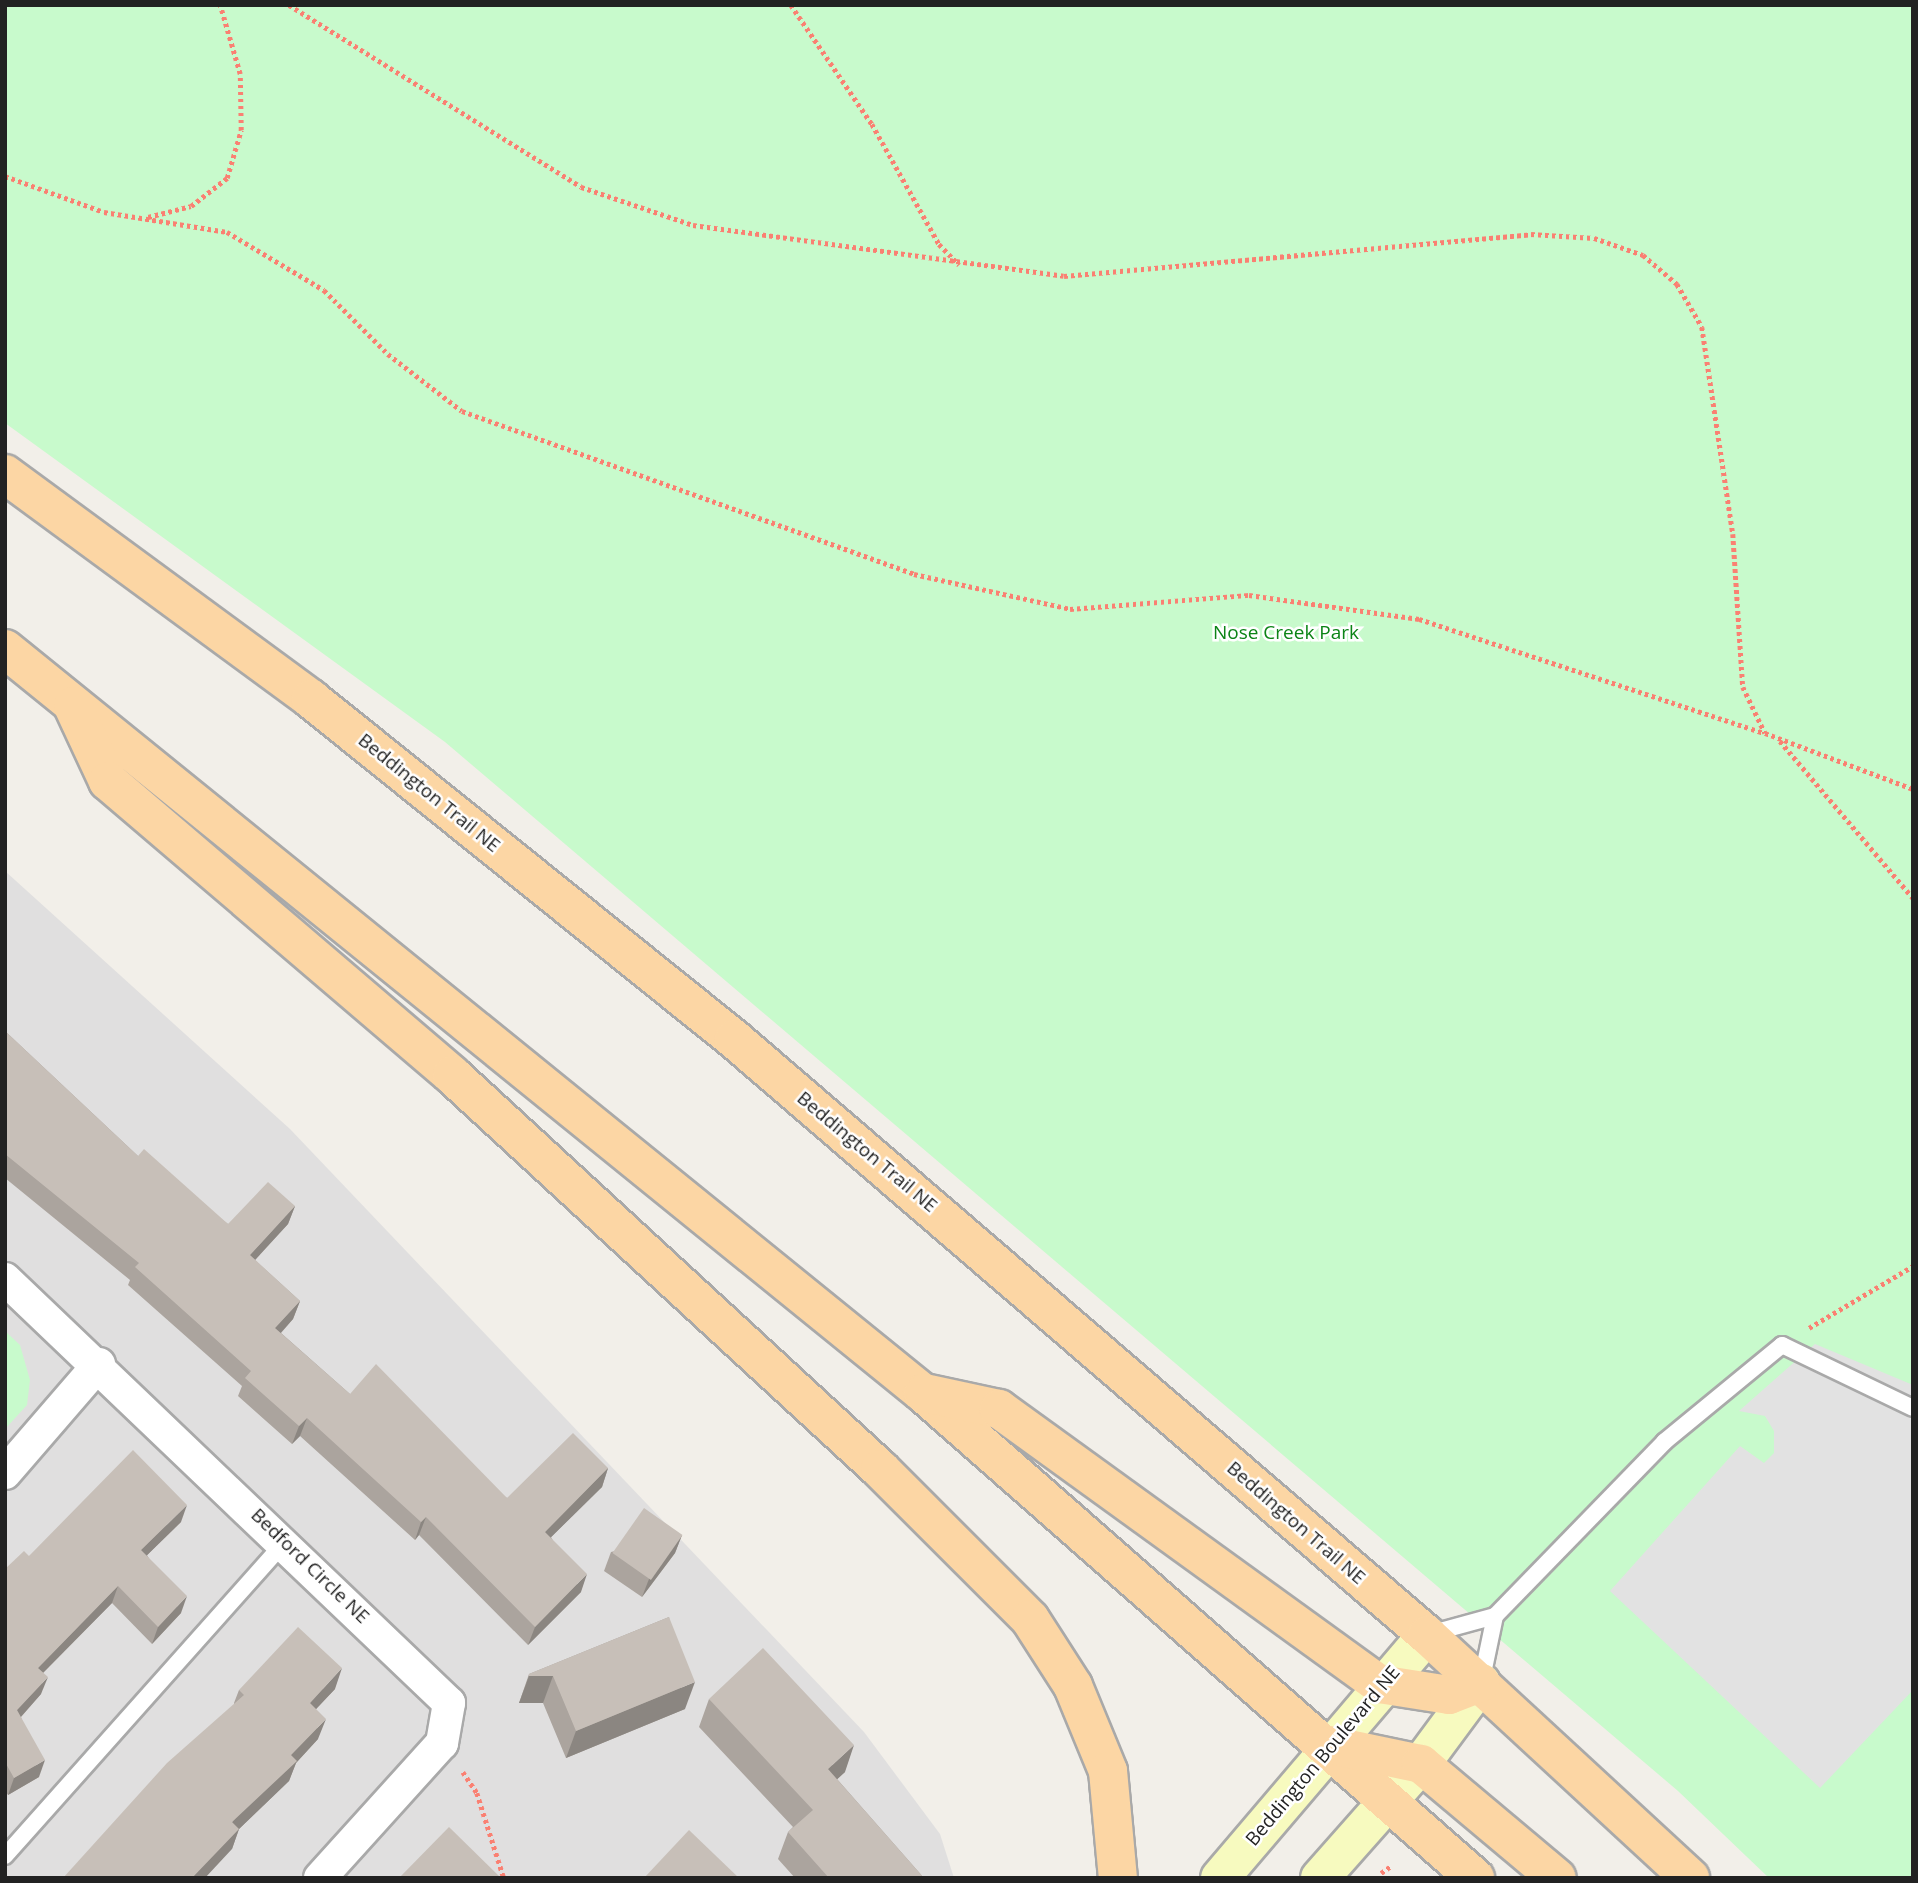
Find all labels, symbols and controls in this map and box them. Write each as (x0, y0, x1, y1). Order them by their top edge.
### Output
park label: Nose Creek Park (1213, 622, 1359, 644)
street label: Beddington Trail NE (353, 729, 505, 857)
street label: Beddington Trail NE (792, 1087, 942, 1217)
street label: Beddington Trail NE (1222, 1457, 1370, 1589)
street label: Bedford Circle NE (246, 1504, 374, 1628)
street label: Beddington Boulevard NE (1241, 1661, 1405, 1851)

